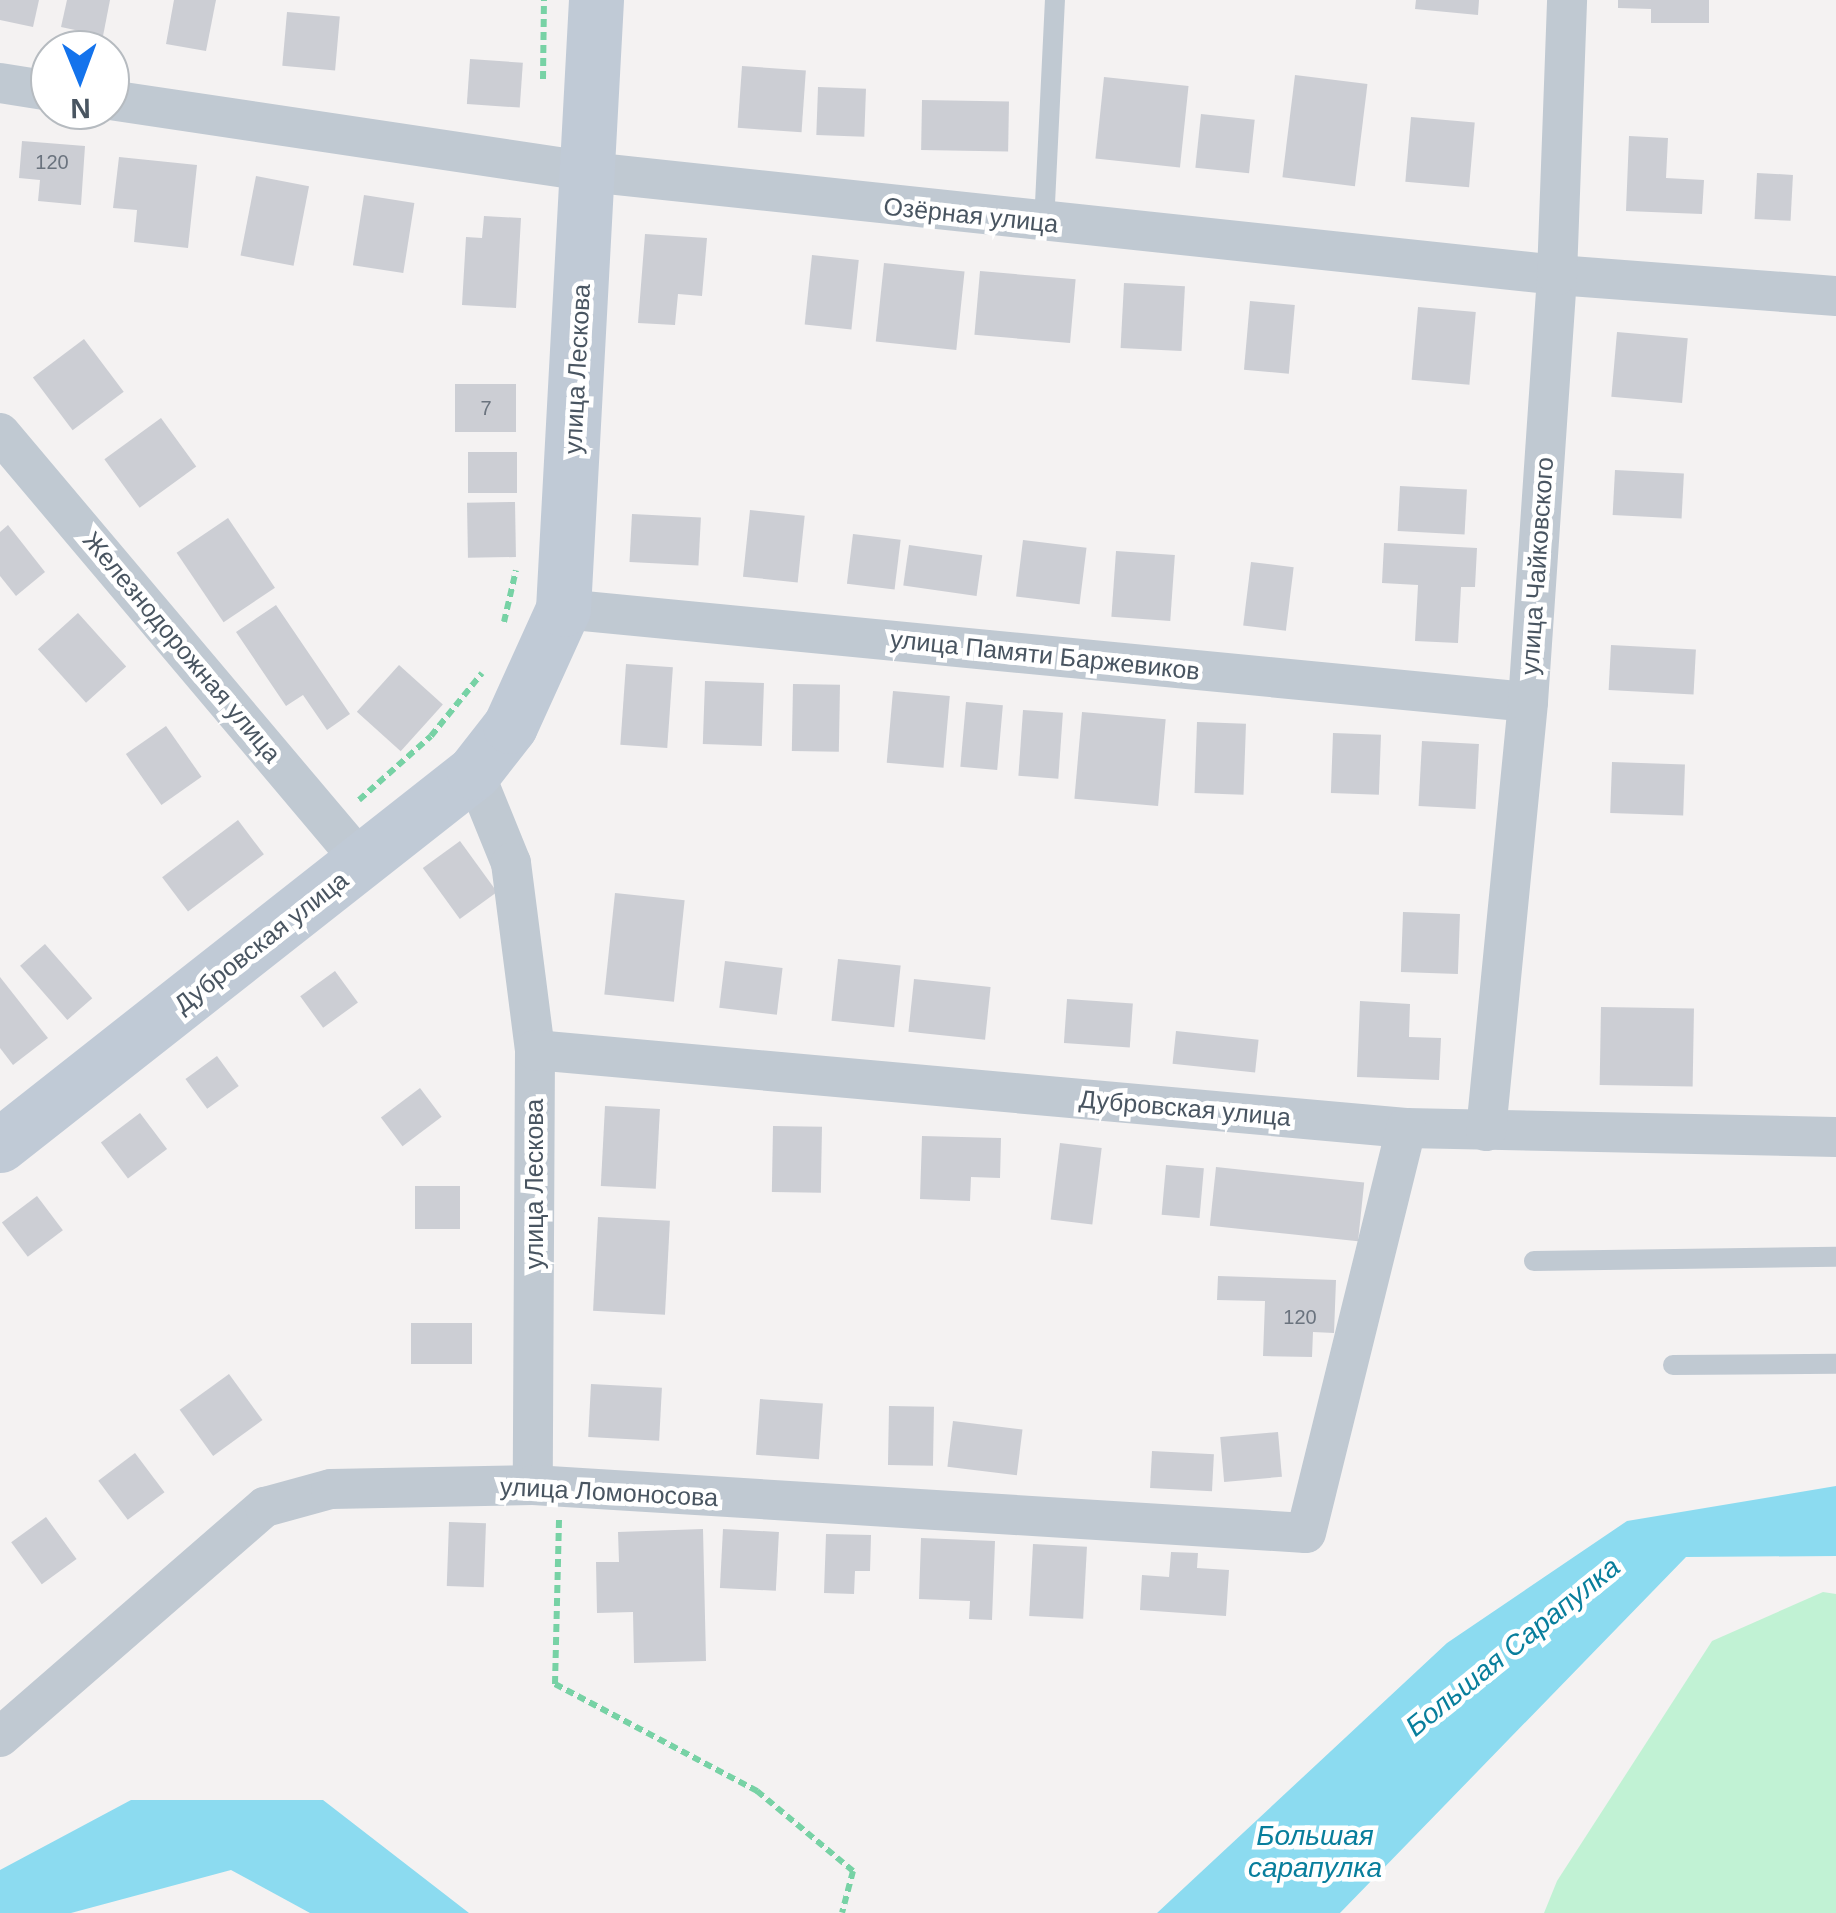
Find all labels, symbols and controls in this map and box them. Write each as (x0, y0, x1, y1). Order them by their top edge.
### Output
north arrow (30, 30, 130, 130)
text: N (70, 93, 91, 124)
house number: 120 (35, 150, 69, 174)
street label: Озёрная улица (882, 191, 1060, 239)
street label: улица Лескова (558, 283, 596, 455)
house number: 7 (480, 396, 492, 420)
street label: улица Чайковского (1514, 456, 1560, 676)
street label: Железнодорожная улица (77, 525, 287, 769)
street label: улица Памяти Баржевиков (889, 624, 1201, 686)
street label: Дубровская улица (168, 865, 354, 1019)
street label: Дубровская улица (1078, 1084, 1292, 1132)
street label: улица Лескова (519, 1099, 549, 1269)
house number: 120 (1283, 1305, 1317, 1329)
street label: улица Ломоносова (499, 1471, 719, 1513)
water label: Большая Сарапулка (1399, 1550, 1627, 1744)
water label: Большая сарапулка (1248, 1819, 1382, 1885)

